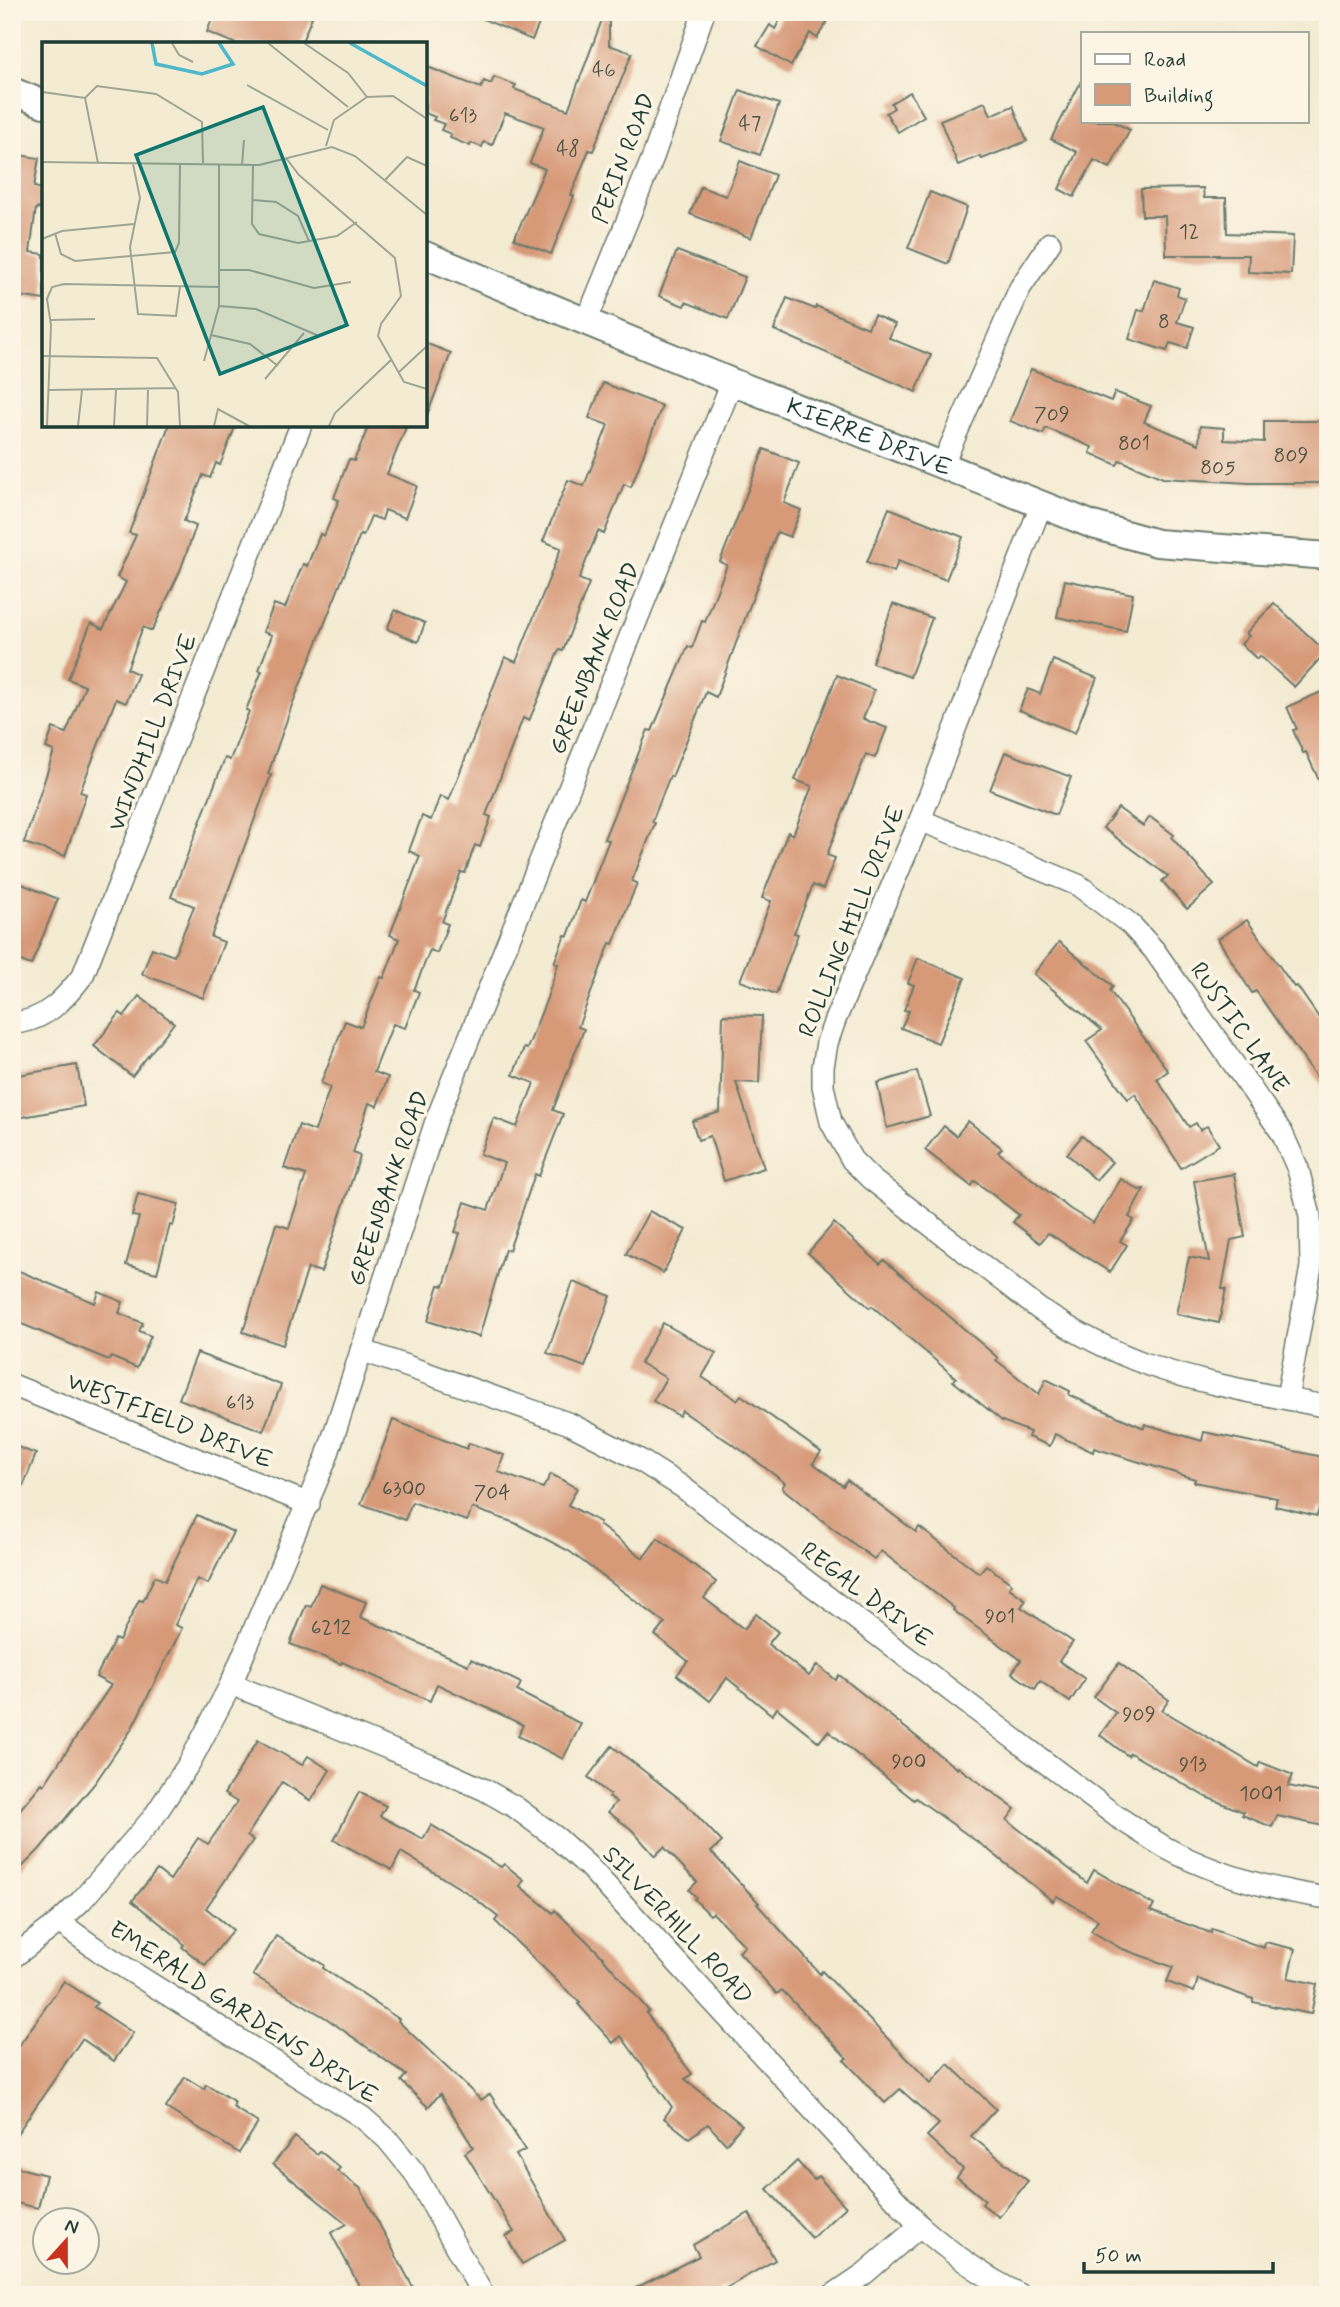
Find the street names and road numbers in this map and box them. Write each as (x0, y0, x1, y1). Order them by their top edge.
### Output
street label: PERIN ROAD (585, 89, 664, 228)
street label: KIERRE DRIVE (782, 391, 956, 484)
street label: GREENBANK ROAD (543, 558, 648, 759)
street label: WINDHILL DRIVE (101, 629, 205, 836)
street label: ROLLING HILL DRIVE (792, 801, 913, 1042)
street label: RUSTIC LANE (1182, 956, 1295, 1099)
street label: GREENBANK ROAD (341, 1087, 437, 1290)
street label: WESTFIELD DRIVE (62, 1366, 277, 1477)
street label: REGAL DRIVE (794, 1535, 938, 1655)
street label: SILVERHILL ROAD (595, 1840, 759, 2012)
street label: EMERALD GARDENS DRIVE (103, 1915, 384, 2112)

